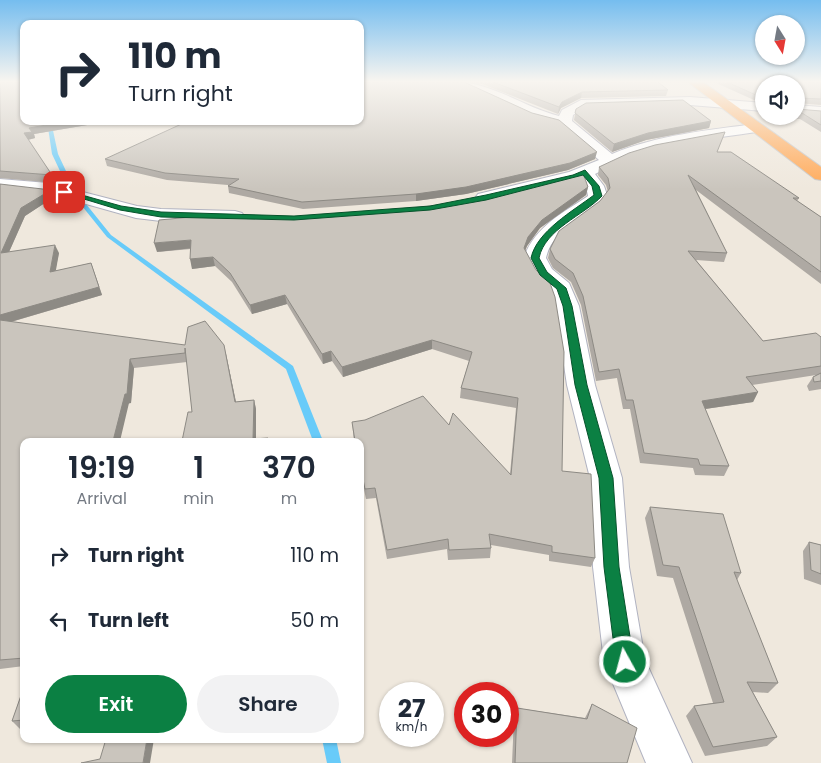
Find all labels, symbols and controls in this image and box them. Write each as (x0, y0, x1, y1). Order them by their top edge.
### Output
north arrow (755, 15, 805, 65)
map controls (755, 15, 805, 125)
text: 110 m (128, 31, 222, 80)
icon: right (45, 40, 110, 105)
button: sound (755, 75, 805, 125)
text: Turn right (128, 78, 233, 109)
pin (43, 171, 85, 213)
icon: arrive (50, 178, 78, 206)
text: 19:19 (68, 446, 135, 489)
text: 1 (193, 446, 204, 489)
text: 370 (262, 446, 316, 489)
text: Arrival (76, 487, 127, 510)
text: min (183, 487, 214, 510)
text: m (281, 487, 297, 510)
icon: right (45, 542, 73, 570)
text: Turn right (88, 542, 184, 569)
text: 110 m (290, 542, 339, 569)
icon: left (45, 607, 73, 635)
text: Turn left (88, 607, 169, 634)
text: 50 m (290, 607, 339, 634)
position arrow (598, 635, 650, 687)
button: Exit (45, 675, 187, 733)
button: Share (197, 675, 339, 733)
speed limit sign: 30 (454, 682, 519, 747)
text: 27 (398, 691, 425, 726)
text: km/h (396, 718, 427, 735)

